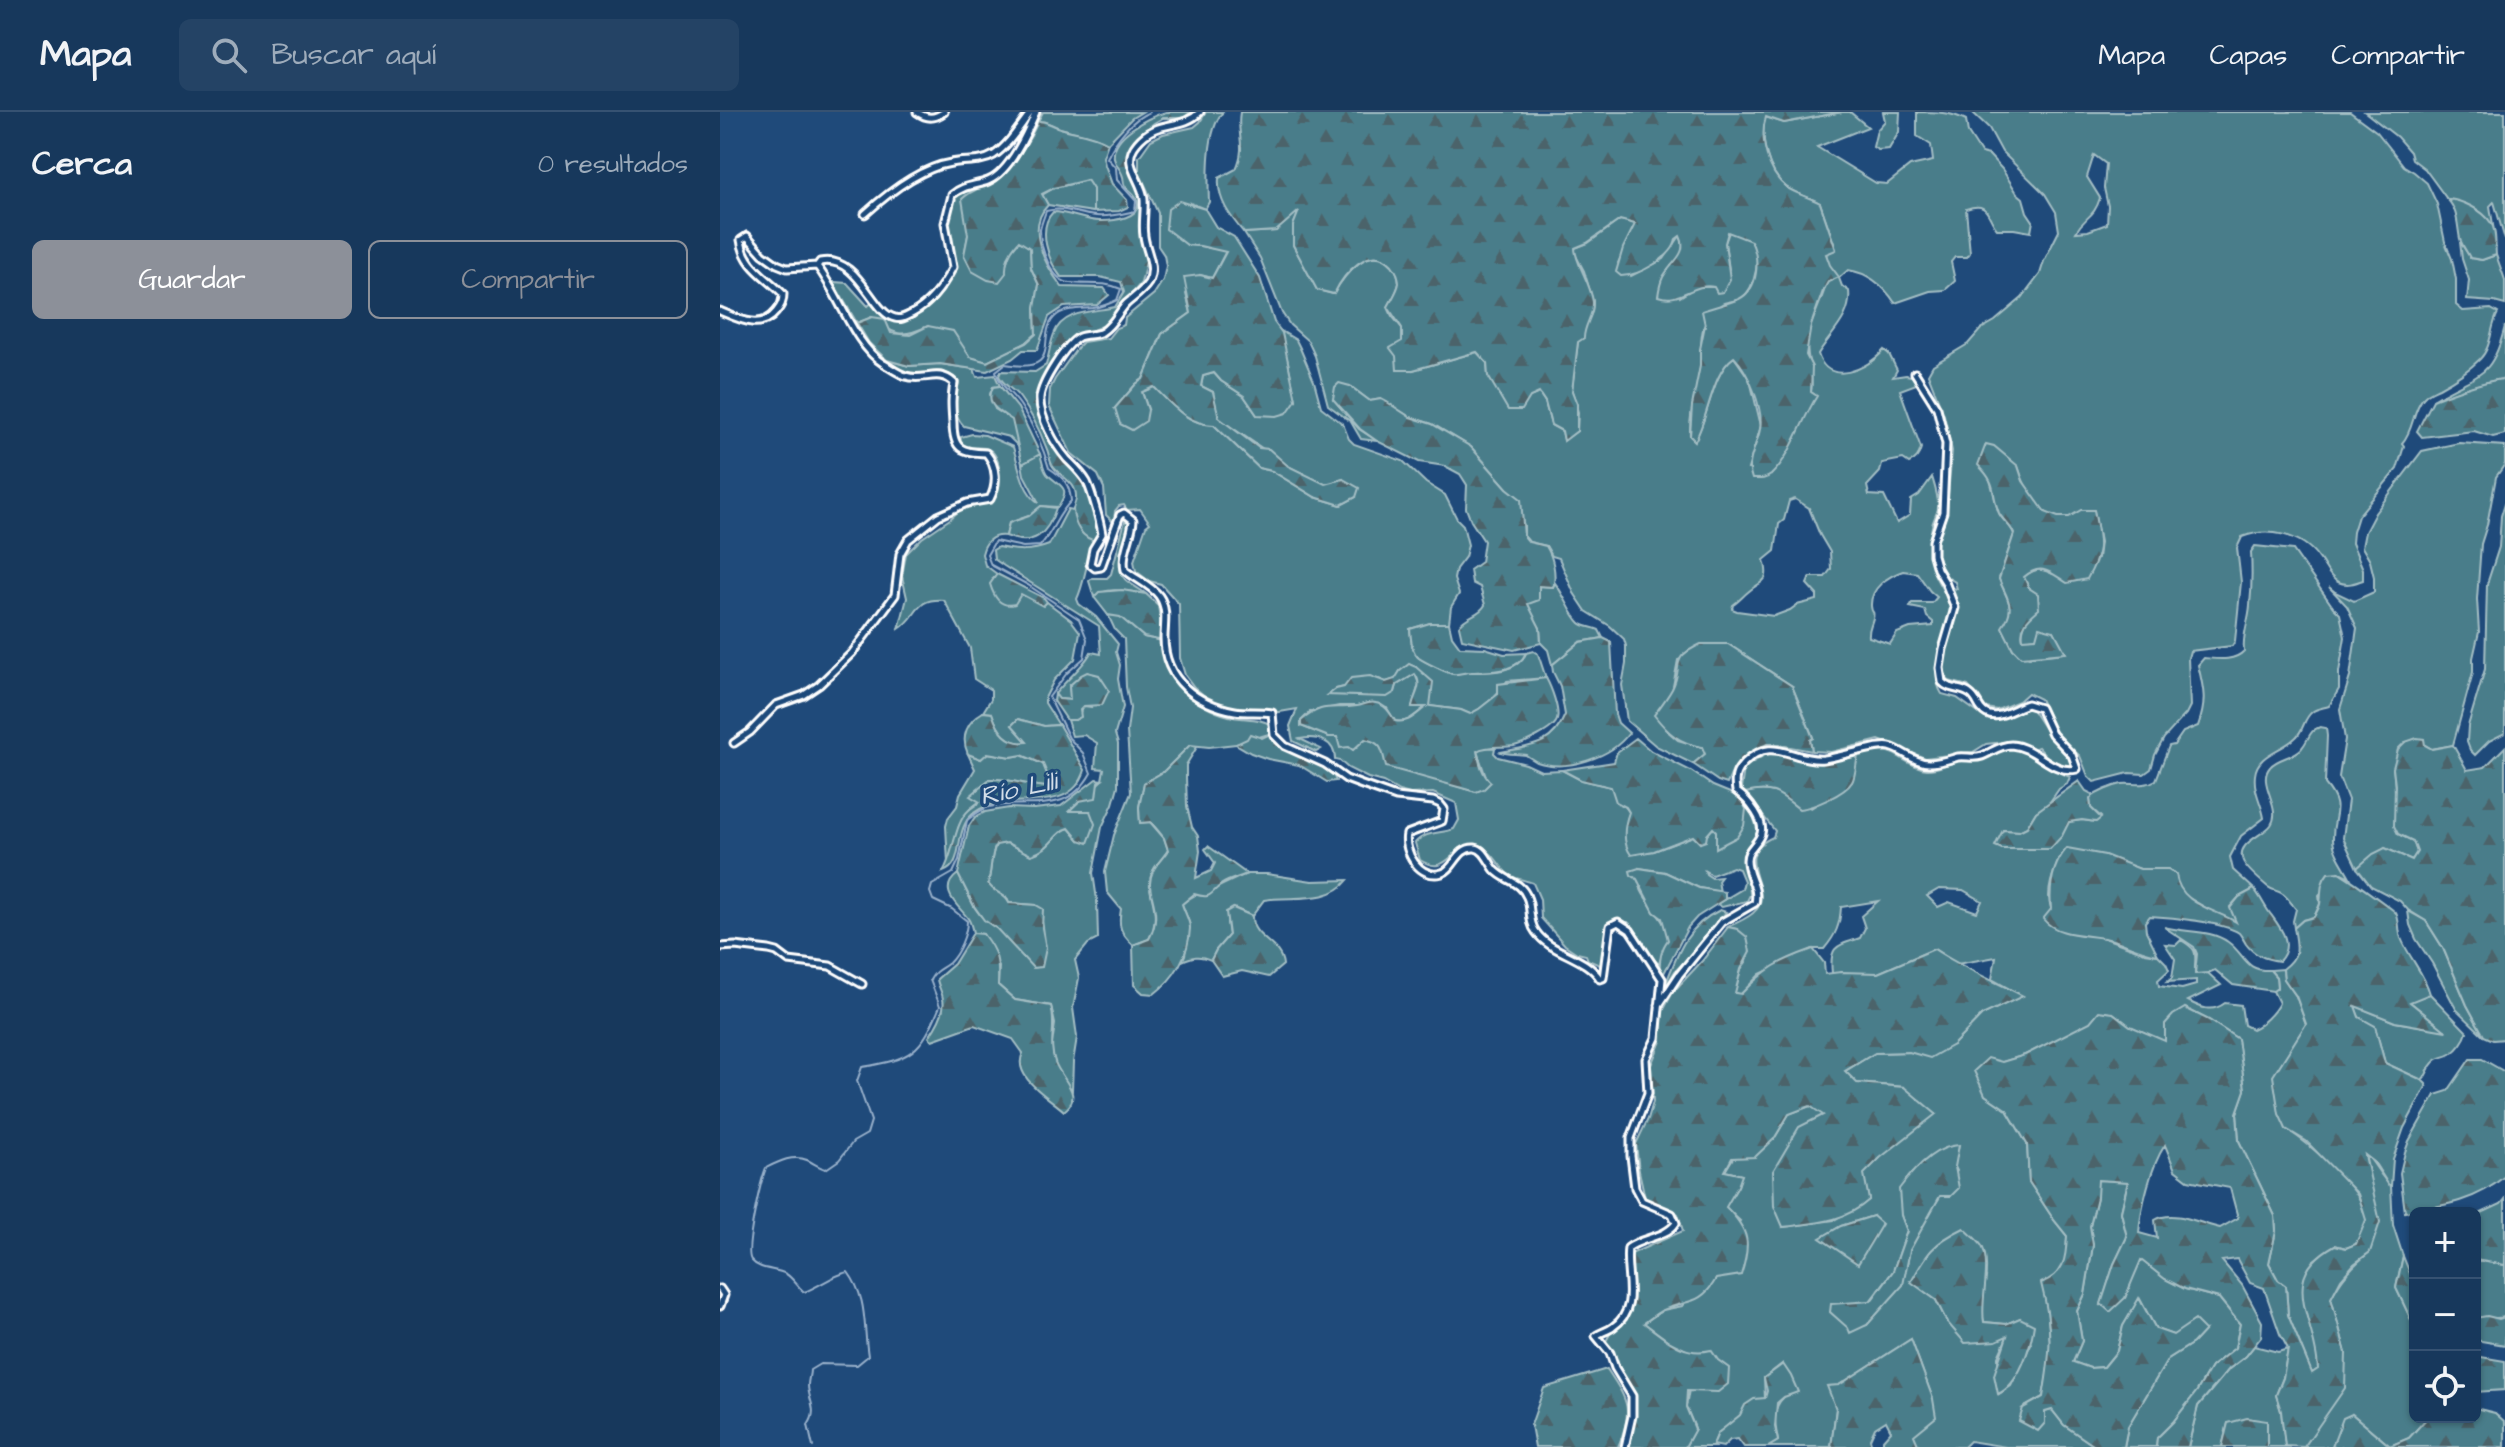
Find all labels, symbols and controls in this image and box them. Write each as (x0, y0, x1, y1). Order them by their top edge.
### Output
search box (179, 19, 739, 91)
text: Mapa (40, 29, 131, 81)
icon: search (207, 33, 251, 77)
text: Buscar aquí (271, 34, 436, 76)
text: Mapa (2098, 36, 2165, 75)
text: Capas (2209, 36, 2287, 75)
text: Compartir (2331, 36, 2465, 75)
text: Cerca (32, 140, 132, 188)
text: 0 resultados (538, 146, 688, 182)
button: Guardar (32, 240, 352, 319)
button: Compartir (368, 240, 688, 319)
water label: Río Lili (977, 763, 1063, 815)
map controls (2409, 1207, 2481, 1423)
button: + (2409, 1207, 2481, 1279)
button: − (2409, 1279, 2481, 1351)
button: locate (2409, 1351, 2481, 1423)

